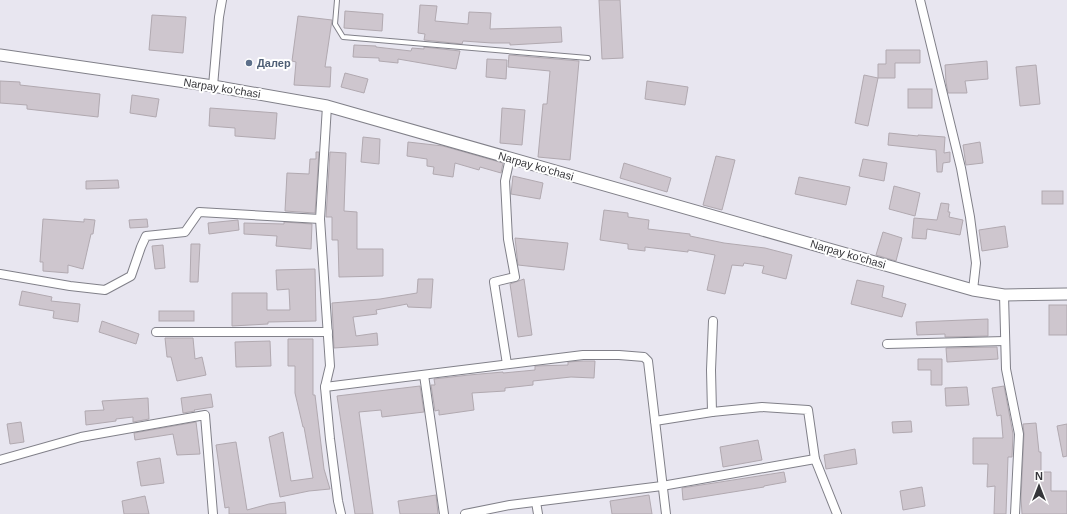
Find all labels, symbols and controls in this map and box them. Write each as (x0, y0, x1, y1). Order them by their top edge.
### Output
place label: Далер (257, 57, 291, 69)
marker: Далер (244, 58, 254, 68)
street label: Narpay ko'chasi (183, 76, 261, 100)
street label: Narpay ko'chasi (497, 149, 575, 183)
street label: Narpay ko'chasi (809, 237, 887, 271)
north arrow (1019, 466, 1059, 506)
text: N (1035, 470, 1043, 482)

